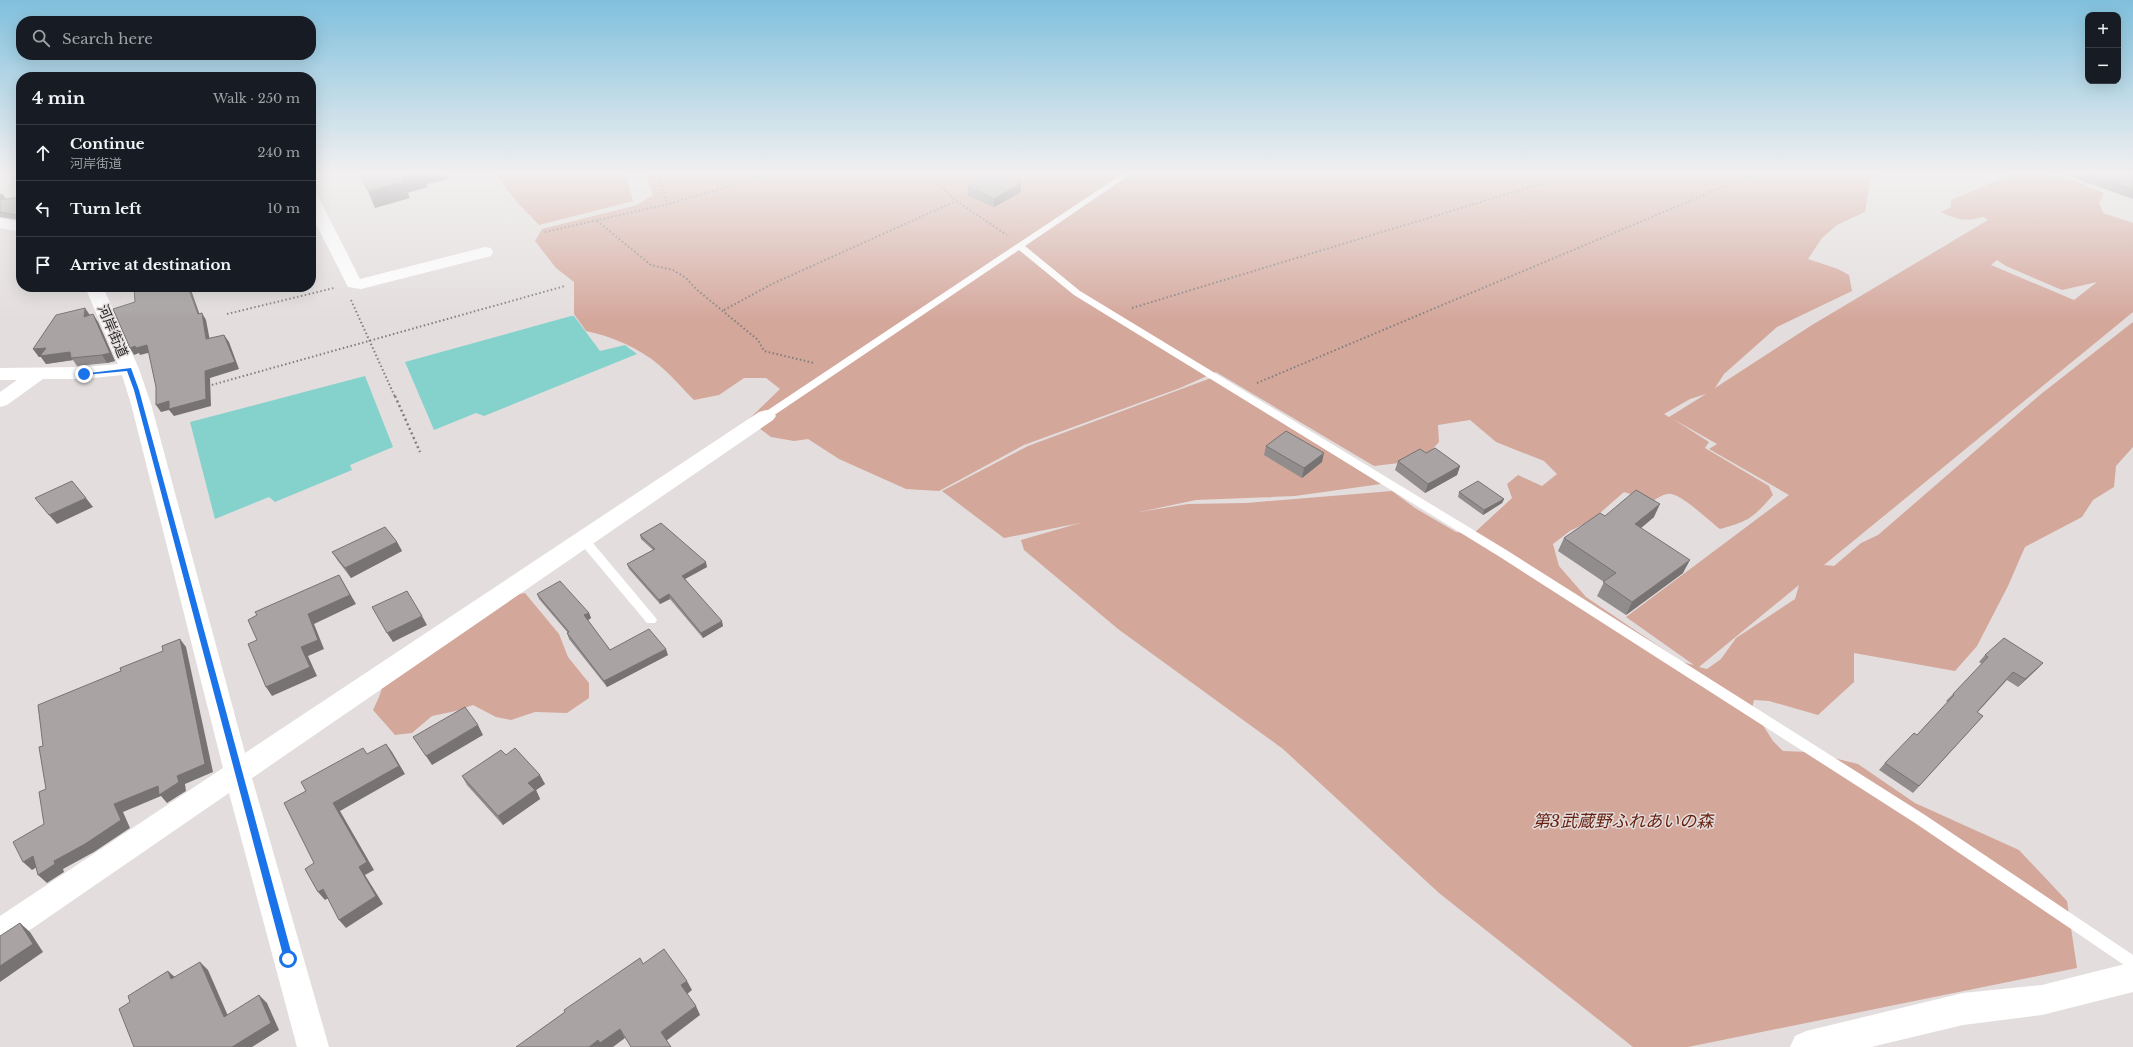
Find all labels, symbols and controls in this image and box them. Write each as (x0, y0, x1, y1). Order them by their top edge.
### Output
map controls (2085, 12, 2121, 84)
button: + (2085, 12, 2121, 48)
search box (16, 16, 316, 60)
icon: search (30, 27, 52, 49)
text: Search here (62, 29, 153, 48)
button: − (2085, 48, 2121, 84)
text: 4 min (32, 88, 85, 109)
text: Walk · 250 m (213, 90, 300, 107)
text: Continue (70, 134, 145, 153)
icon: ahead (32, 142, 54, 164)
text: 240 m (257, 144, 300, 161)
text: 河岸街道 (70, 155, 122, 172)
icon: left (32, 198, 54, 220)
text: Turn left (70, 199, 141, 218)
text: 10 m (267, 200, 300, 217)
icon: arrive (32, 254, 54, 276)
text: Arrive at destination (70, 255, 231, 274)
street label: 河岸街道 (94, 302, 132, 360)
route end (75, 365, 93, 383)
park label: 第3武蔵野ふれあいの森 (1533, 811, 1715, 832)
route start (279, 950, 297, 968)

